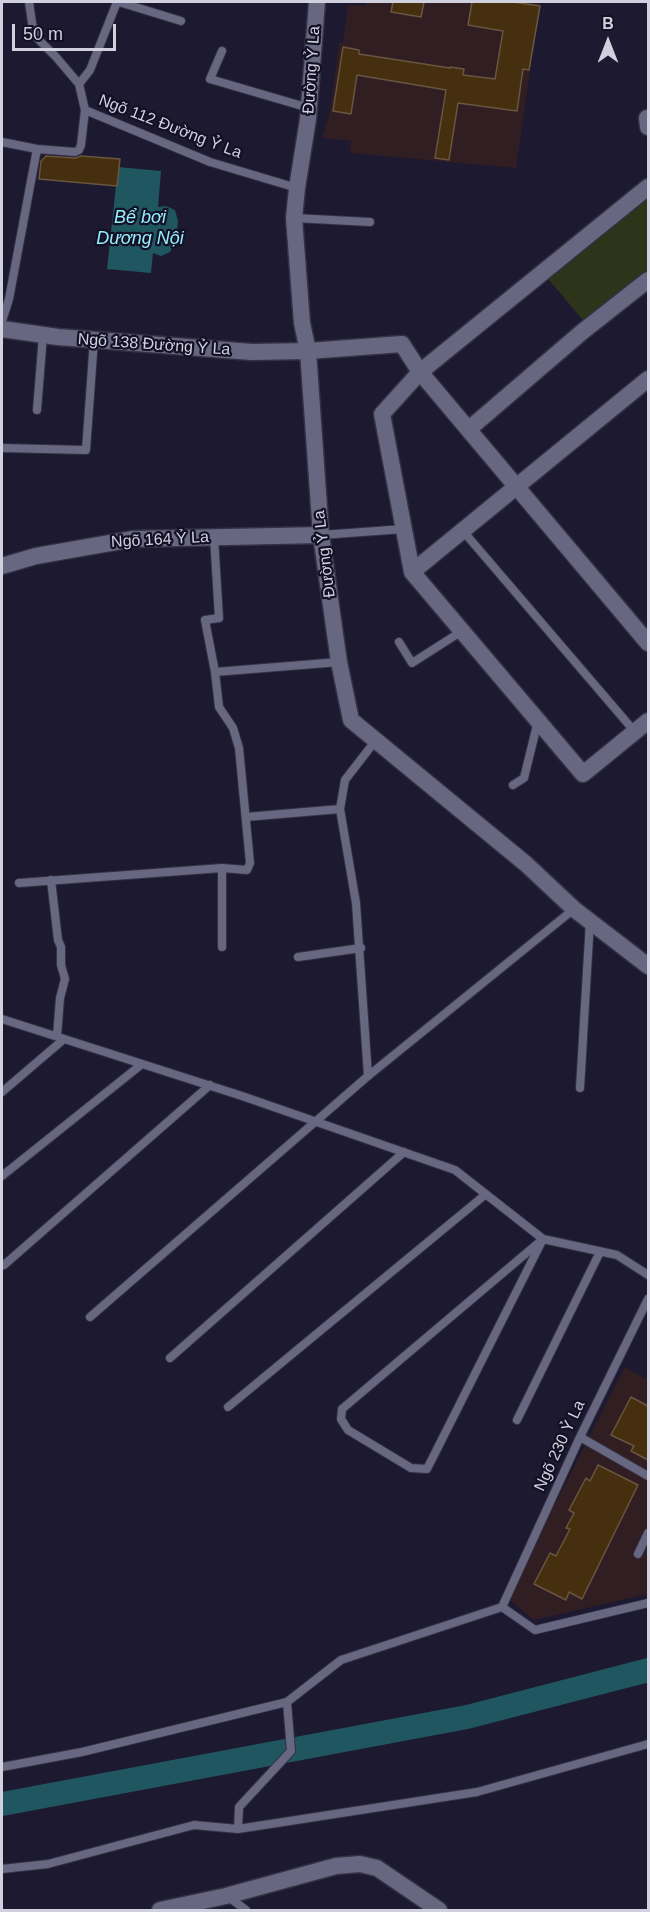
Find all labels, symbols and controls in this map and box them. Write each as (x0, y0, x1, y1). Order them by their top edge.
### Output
scale bar (15, 12, 118, 50)
north arrow (578, 12, 638, 72)
text: B (602, 15, 614, 32)
text: 50 m (23, 24, 63, 44)
street label: Đường Ỷ La (299, 25, 325, 115)
street label: Ngõ 112 Đường Ỷ La (96, 91, 244, 163)
water label: Bể bơi Dương Nội (96, 207, 184, 250)
street label: Ngõ 138 Đường Ỷ La (77, 330, 231, 360)
street label: Đường Ỷ La (310, 509, 340, 599)
street label: Ngõ 164 Ỷ La (111, 528, 209, 552)
street label: Ngõ 230 Ỷ La (531, 1398, 589, 1494)

